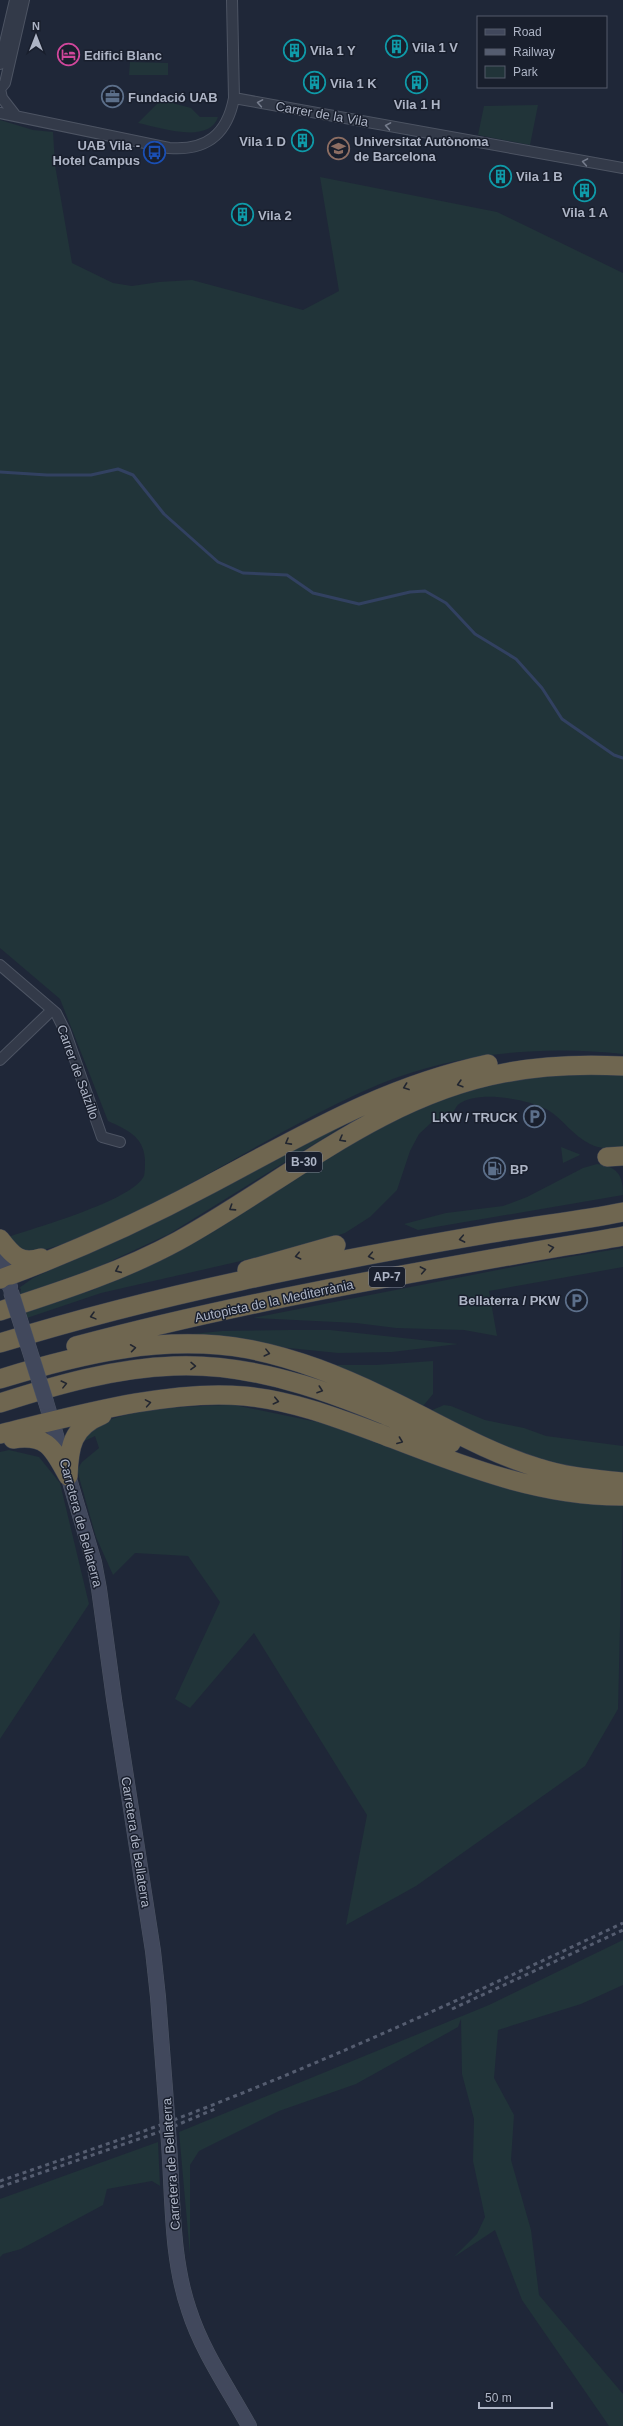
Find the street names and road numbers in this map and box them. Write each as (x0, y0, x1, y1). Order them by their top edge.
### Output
street label: Carrer de la Vila (275, 98, 370, 130)
street label: Carrer de Salzillo (54, 1023, 102, 1121)
road number: B-30 (286, 1152, 322, 1172)
road number: AP-7 (369, 1267, 405, 1287)
street label: Autopista de la Mediterrània (193, 1277, 355, 1325)
street label: Carretera de Bellaterra (57, 1457, 106, 1590)
street label: Carretera de Bellaterra (118, 1776, 154, 1909)
street label: Carretera de Bellaterra (159, 2097, 183, 2230)

